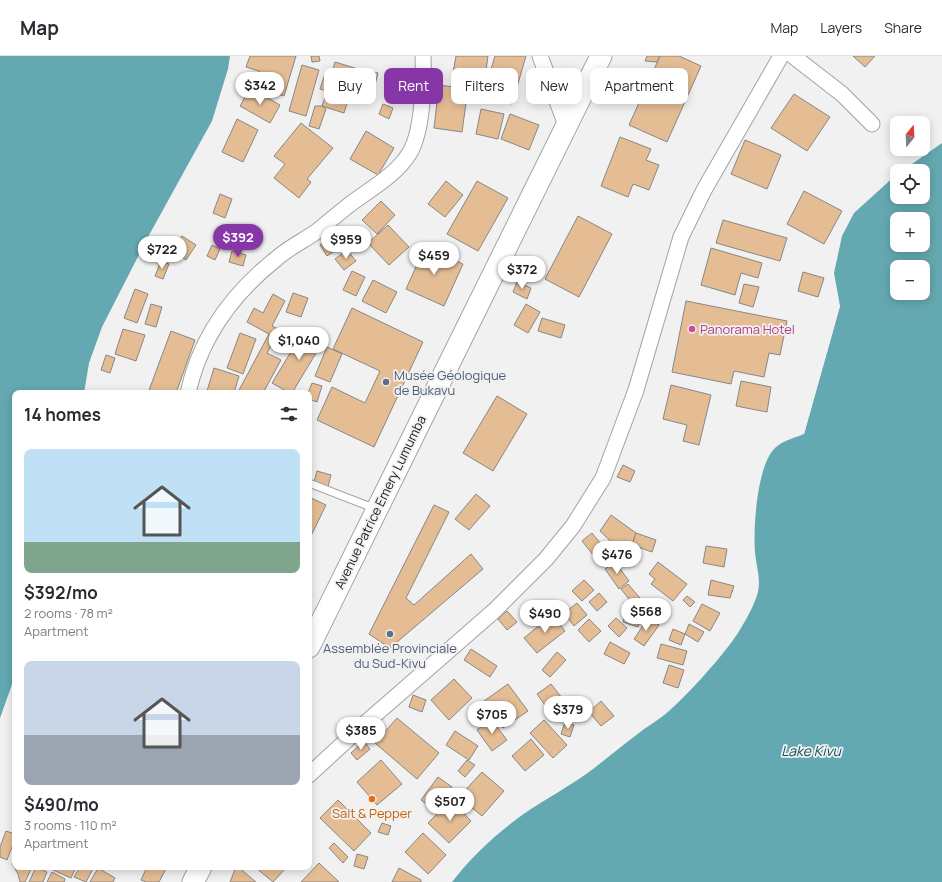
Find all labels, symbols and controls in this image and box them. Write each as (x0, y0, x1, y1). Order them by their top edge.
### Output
text: Map (20, 15, 59, 41)
text: Map (770, 18, 798, 37)
text: Layers (820, 18, 862, 37)
text: Share (884, 18, 922, 37)
chip: Buy (324, 68, 376, 104)
chip: Rent (384, 68, 443, 104)
chip: Filters (451, 68, 518, 104)
chip: New (526, 68, 582, 104)
chip: Apartment (590, 68, 688, 104)
pin: $342 (236, 72, 284, 106)
text: $342 (244, 76, 276, 94)
north arrow (890, 116, 930, 156)
map controls (890, 116, 930, 300)
button: locate (890, 164, 930, 204)
button: + (890, 212, 930, 252)
pin: $392 (214, 224, 262, 258)
pin: $959 (322, 226, 370, 260)
text: $392 (222, 228, 254, 246)
text: $959 (330, 230, 362, 248)
pin: $722 (138, 236, 186, 270)
text: $722 (147, 240, 177, 258)
pin: $459 (410, 242, 458, 276)
text: $459 (418, 246, 450, 264)
pin: $372 (498, 256, 546, 290)
text: $372 (507, 260, 537, 278)
button: − (890, 260, 930, 300)
place label: Panorama Hotel (700, 320, 795, 338)
marker: Panorama Hotel (687, 324, 697, 334)
pin: $1,040 (266, 327, 332, 361)
text: $1,040 (278, 331, 320, 349)
place label: Musée Géologique de Bukavu (394, 366, 507, 399)
marker: Musée Géologique de Bukavu (381, 377, 391, 387)
text: 14 homes (24, 403, 101, 426)
icon: filters (278, 403, 300, 425)
street label: Avenue Patrice Emery Lumumba (330, 412, 430, 592)
icon: home (126, 475, 198, 547)
pin: $476 (593, 541, 641, 575)
text: $476 (601, 545, 633, 563)
text: $392/mo (24, 581, 98, 604)
pin: $568 (622, 598, 670, 632)
pin: $490 (521, 600, 569, 634)
text: $568 (630, 602, 662, 620)
text: 2 rooms · 78 m² (24, 604, 113, 622)
text: $490 (529, 604, 561, 622)
text: Apartment (24, 622, 88, 640)
marker: Assemblée Provinciale du Sud-Kivu (385, 629, 395, 639)
place label: Assemblée Provinciale du Sud-Kivu (323, 639, 457, 672)
icon: home (126, 687, 198, 759)
pin: $379 (544, 696, 592, 730)
text: $379 (553, 700, 583, 718)
pin: $705 (468, 701, 516, 735)
text: $705 (476, 705, 508, 723)
pin: $385 (337, 717, 385, 751)
text: $385 (345, 721, 377, 739)
water label: Lake Kivu (781, 741, 843, 760)
pin: $507 (426, 788, 474, 822)
text: $507 (434, 792, 466, 810)
text: $490/mo (24, 793, 99, 816)
marker: Salt & Pepper (367, 794, 377, 804)
place label: Salt & Pepper (332, 804, 412, 822)
text: 3 rooms · 110 m² (24, 816, 117, 834)
text: Apartment (24, 834, 88, 852)

